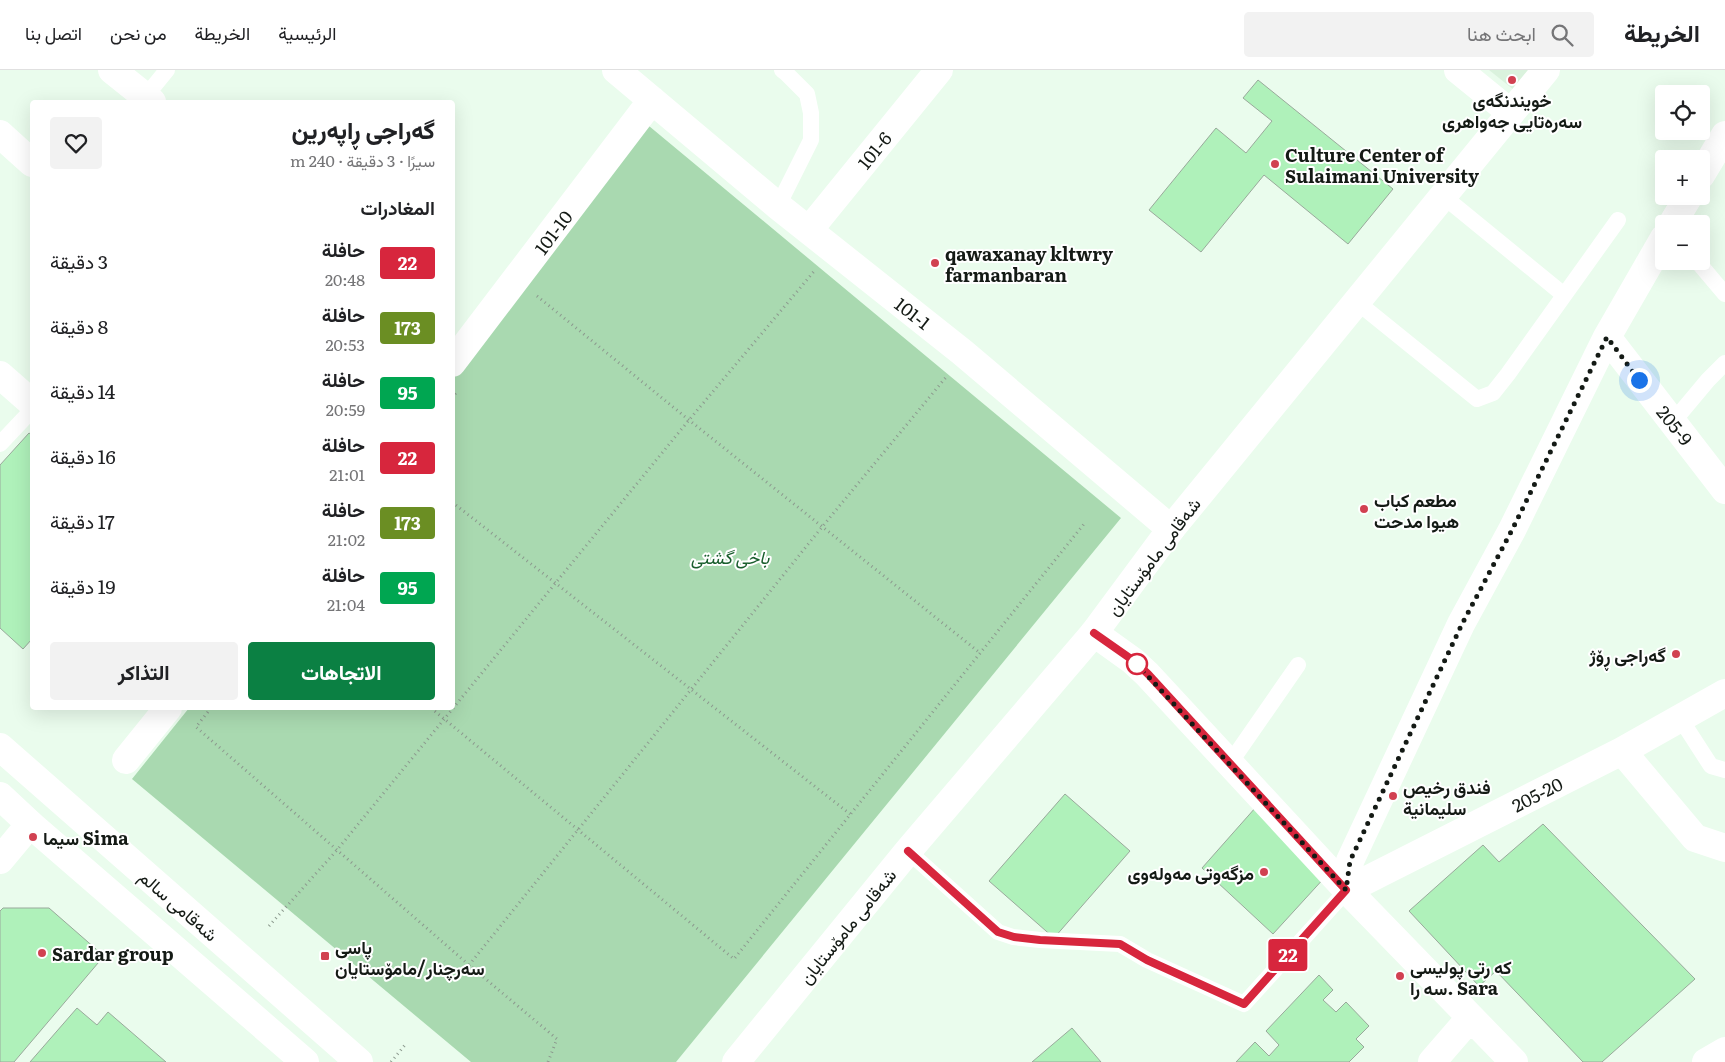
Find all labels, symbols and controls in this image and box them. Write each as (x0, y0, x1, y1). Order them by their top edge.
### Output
search box (1244, 12, 1594, 57)
text: الخريطة (1624, 14, 1700, 49)
text: اتصل بنا (25, 19, 82, 46)
text: من نحن (110, 19, 167, 46)
text: الخريطة (195, 19, 250, 46)
text: الرئيسية (278, 19, 336, 46)
text: ابحث هنا (1467, 19, 1536, 47)
icon: search (1548, 21, 1576, 49)
marker: خویندنگەی سەرەتایی جەواهری (1506, 74, 1518, 86)
map controls (1655, 85, 1710, 270)
button: locate (1655, 85, 1710, 140)
place label: خویندنگەی سەرەتایی جەواهری (1442, 86, 1582, 134)
text: گەراجی ڕاپەرین (291, 111, 435, 146)
button: heart (50, 117, 102, 169)
street label: 101-6 (851, 125, 898, 174)
place label: Culture Center of Sulaimani University (1285, 141, 1479, 189)
text: سيرًا · 3 دقيقة · 240 m (290, 148, 435, 172)
button: + (1655, 150, 1710, 205)
marker: Culture Center of Sulaimani University (1269, 158, 1281, 170)
text: المغادرات (360, 193, 435, 221)
street label: 101-10 (527, 204, 579, 260)
button: − (1655, 215, 1710, 270)
text: حافلة (322, 235, 365, 263)
place label: qawaxanay kltwry farmanbaran (945, 240, 1113, 288)
text: 3 دقيقة (50, 247, 108, 275)
text: 22 (398, 249, 417, 276)
marker: qawaxanay kltwry farmanbaran (929, 257, 941, 269)
text: 20:48 (325, 267, 365, 291)
street label: 101-1 (889, 290, 937, 336)
text: حافلة (322, 300, 365, 328)
text: 8 دقيقة (50, 312, 108, 340)
text: 173 (394, 314, 421, 341)
text: 20:53 (326, 332, 365, 356)
text: حافلة (322, 365, 365, 393)
your location (1627, 368, 1652, 393)
text: 14 دقيقة (50, 377, 115, 405)
text: 95 (397, 379, 418, 406)
text: 20:59 (326, 397, 365, 421)
street label: 205-9 (1651, 399, 1699, 451)
text: حافلة (322, 430, 365, 458)
text: 16 دقيقة (50, 442, 116, 470)
text: 22 (398, 444, 417, 471)
text: 21:01 (329, 462, 365, 486)
place label: مطعم كباب هيوا مدحت (1374, 486, 1459, 534)
street label: شەقامی مامۆستایان (1100, 491, 1206, 621)
text: حافلة (322, 495, 365, 523)
marker: مطعم كباب هيوا مدحت (1358, 503, 1370, 515)
text: 17 دقيقة (50, 507, 115, 535)
text: 173 (394, 509, 421, 536)
text: 21:02 (328, 527, 365, 551)
park label: باخی گشتی (691, 543, 770, 570)
text: حافلة (322, 560, 365, 588)
text: 19 دقيقة (50, 572, 115, 600)
text: 95 (397, 574, 418, 601)
text: 21:04 (327, 592, 365, 616)
place label: گەراجی ڕۆژ (1588, 641, 1666, 671)
button: التذاكر (50, 642, 238, 700)
button: الاتجاهات (248, 642, 435, 700)
marker: گەراجی ڕۆژ (1670, 648, 1682, 660)
unlabelled marker (1126, 653, 1148, 675)
street label: 205-20 (1507, 770, 1567, 818)
place label: فندق رخيص سليمانية (1403, 773, 1491, 821)
marker: فندق رخيص سليمانية (1387, 790, 1399, 802)
place label: سیما Sima (43, 824, 129, 851)
marker: سیما Sima (27, 831, 39, 843)
place label: مزگەوتی مەولەوی (1127, 859, 1254, 886)
street label: شەقامی مامۆستایان (792, 862, 902, 990)
street label: شەقامی سالم (133, 863, 225, 947)
marker: مزگەوتی مەولەوی (1258, 866, 1270, 878)
place label: پاسی سەرچنار/مامۆستایان (335, 933, 485, 981)
line badge: 22 (1266, 939, 1310, 971)
place label: Sardar group (52, 940, 174, 967)
text: 22 (1278, 941, 1298, 968)
marker: Sardar group (36, 947, 48, 959)
marker: پاسی سەرچنار/مامۆستایان (319, 950, 331, 962)
place label: که رتی پولیسی سه را. Sara (1410, 953, 1512, 1001)
marker: که رتی پولیسی سه را. Sara (1394, 970, 1406, 982)

